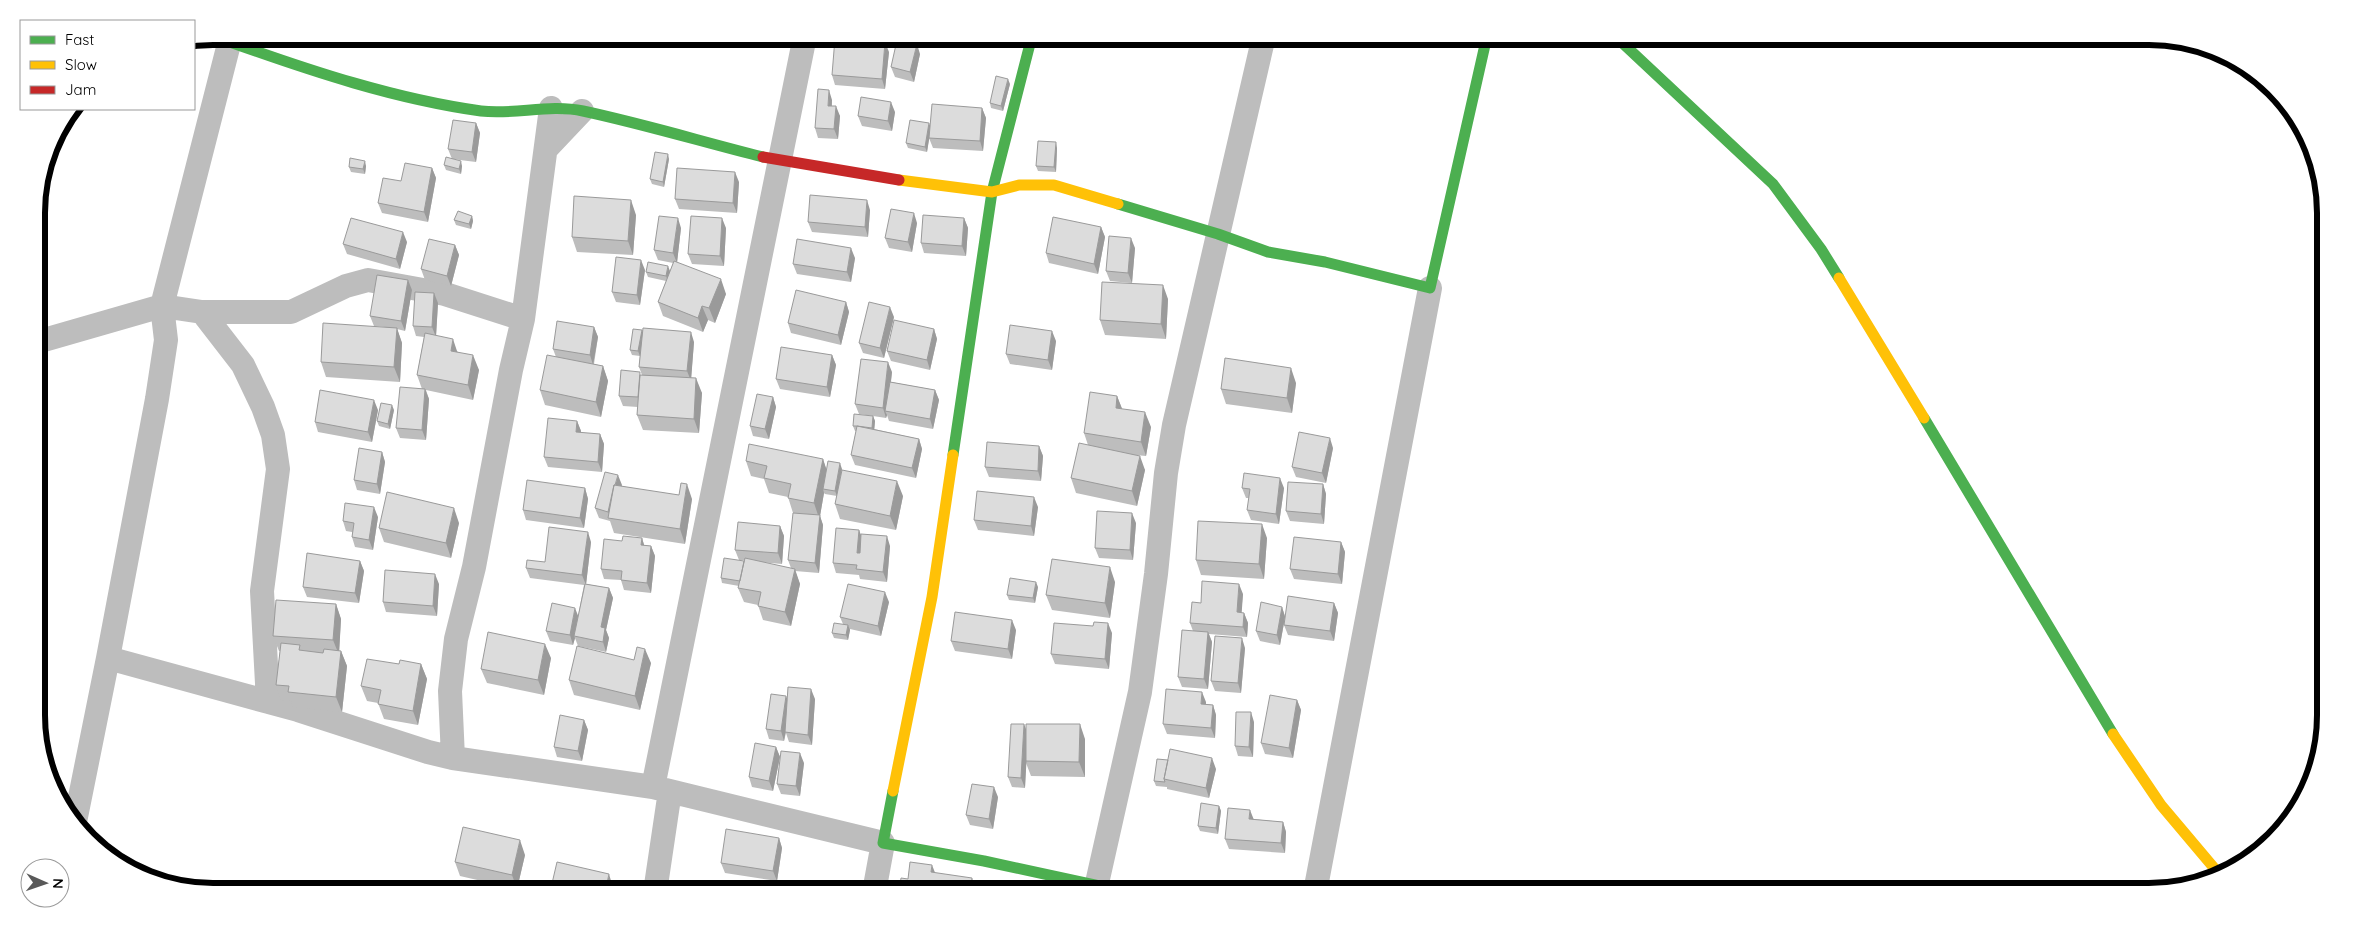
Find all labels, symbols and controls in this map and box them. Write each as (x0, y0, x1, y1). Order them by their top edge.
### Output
legend (20, 20, 195, 110)
text: Fast (65, 30, 94, 49)
text: Slow (65, 55, 97, 74)
text: Jam (65, 80, 96, 99)
north arrow (20, 858, 70, 908)
text: N (49, 878, 67, 889)

